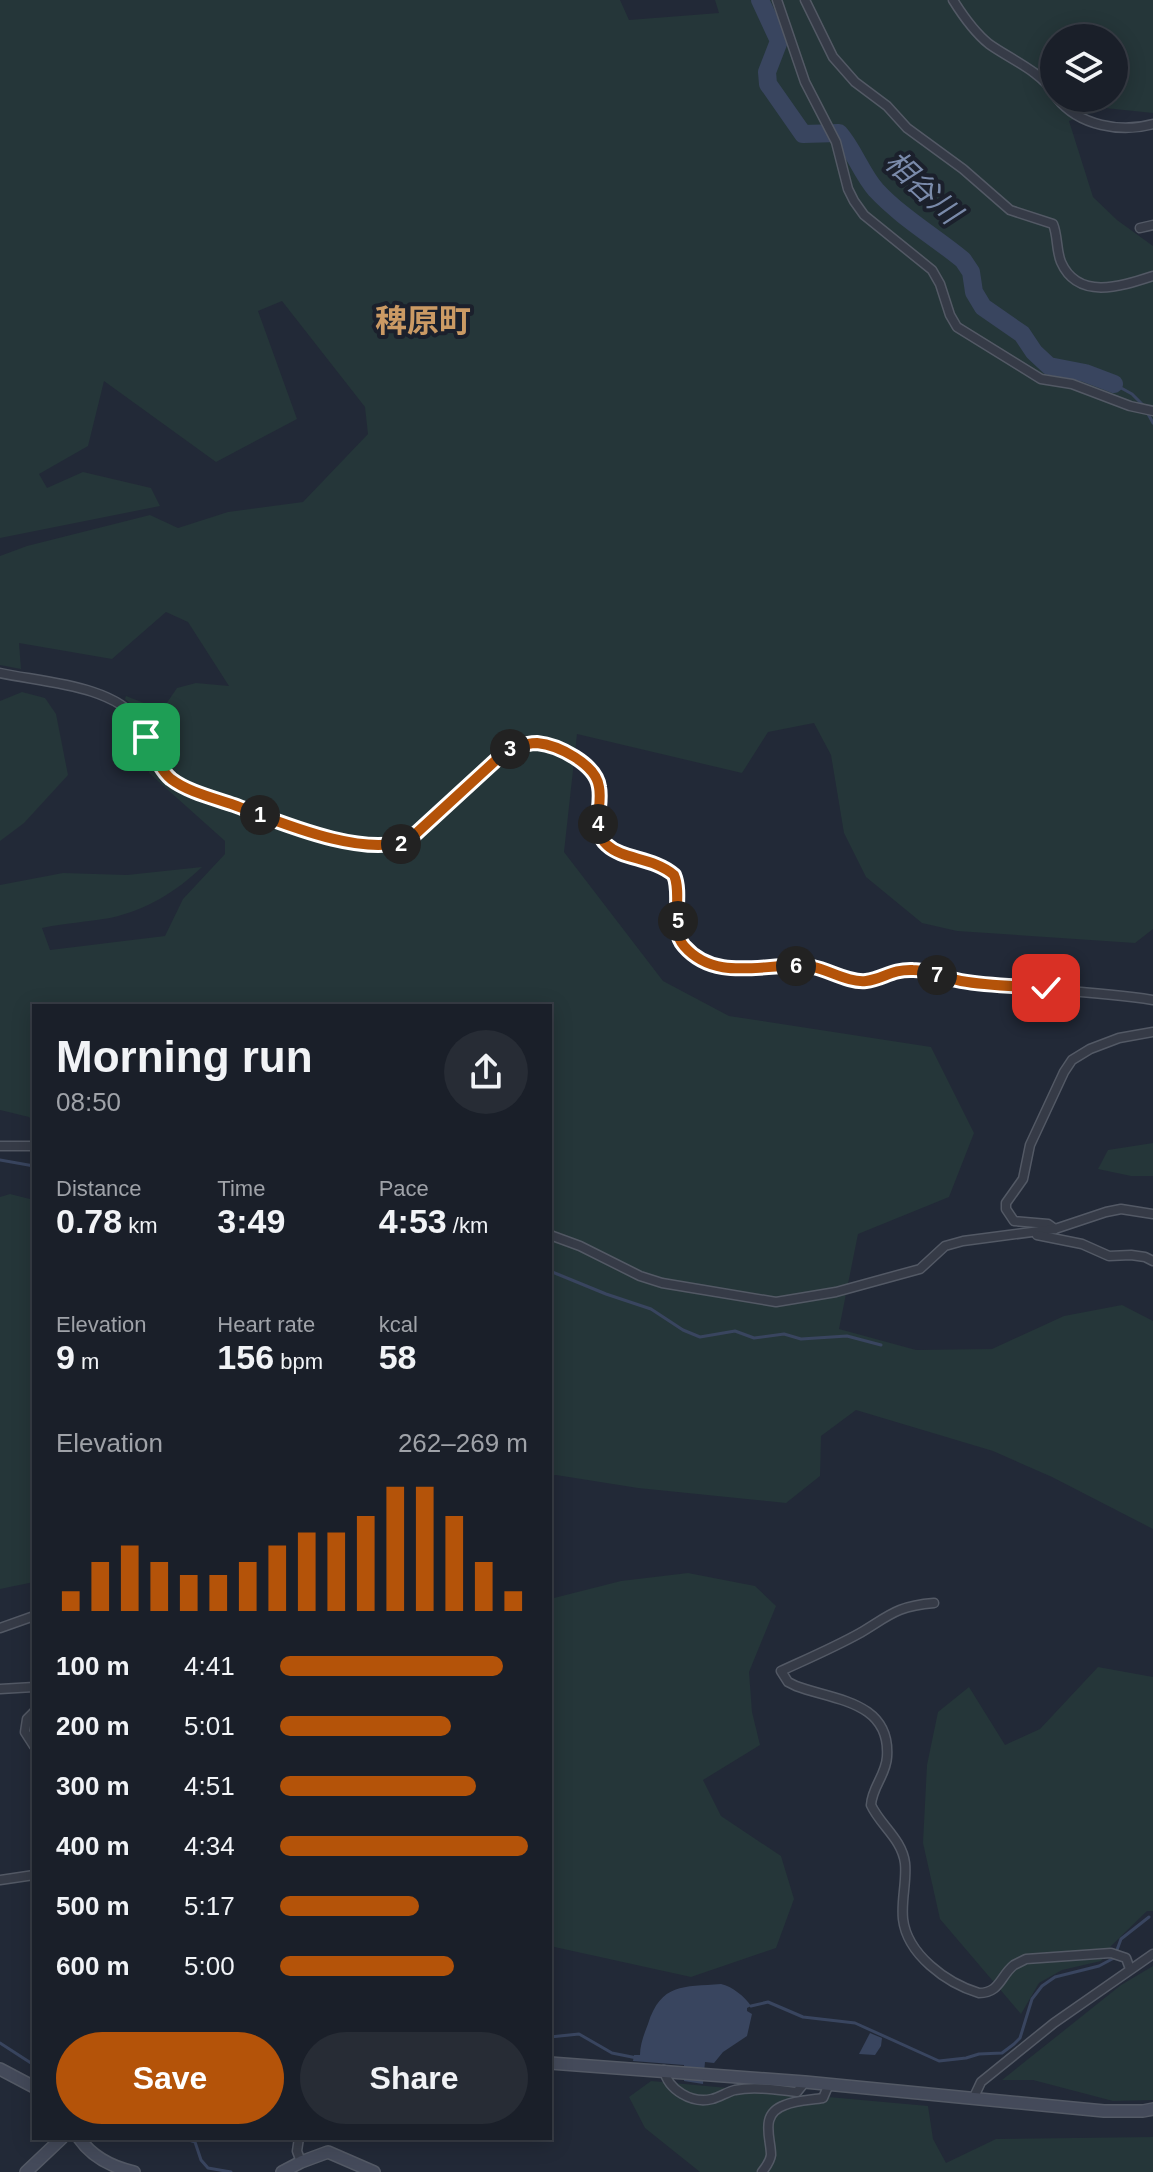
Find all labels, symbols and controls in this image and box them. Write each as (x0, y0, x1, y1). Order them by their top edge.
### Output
map controls (1040, 24, 1128, 112)
button: layers (1040, 24, 1128, 112)
water label: 相谷川 (879, 144, 969, 232)
district label: 稗原町 (375, 303, 471, 339)
pin (112, 703, 180, 771)
icon: arrive (124, 715, 168, 759)
pin: 3 (490, 729, 530, 769)
text: 3 (504, 736, 516, 761)
pin: 1 (240, 795, 280, 835)
text: 1 (254, 802, 266, 827)
pin: 4 (578, 804, 618, 844)
text: 4 (592, 811, 604, 836)
pin: 2 (381, 824, 421, 864)
text: 2 (395, 831, 407, 856)
pin: 5 (658, 901, 698, 941)
text: 5 (672, 908, 684, 933)
pin: 6 (776, 946, 816, 986)
text: 6 (790, 953, 802, 978)
pin (1012, 954, 1080, 1022)
pin: 7 (917, 955, 957, 995)
text: 7 (931, 962, 943, 987)
icon: check (1024, 966, 1068, 1010)
button: share (444, 1030, 528, 1114)
text: Morning run (56, 1032, 313, 1081)
text: 08:50 (56, 1087, 121, 1117)
text: Distance (56, 1176, 142, 1201)
text: Time (217, 1176, 265, 1201)
text: Pace (379, 1176, 429, 1201)
text: 0.78 (56, 1202, 122, 1240)
text: 3:49 (217, 1202, 285, 1240)
text: 4:53 (379, 1202, 447, 1240)
text: km (122, 1213, 158, 1238)
text: /km (447, 1213, 488, 1238)
text: Elevation (56, 1312, 147, 1337)
text: Heart rate (217, 1312, 315, 1337)
text: kcal (379, 1312, 418, 1337)
text: 9 (56, 1338, 75, 1376)
text: 156 (217, 1338, 274, 1376)
text: 58 (379, 1338, 416, 1376)
text: m (75, 1349, 99, 1374)
text: bpm (274, 1349, 323, 1374)
text: Elevation (56, 1428, 163, 1458)
text: 262–269 m (398, 1428, 528, 1458)
text: 100 m (56, 1651, 130, 1681)
text: 4:41 (184, 1651, 235, 1681)
text: 200 m (56, 1711, 130, 1741)
text: 5:01 (184, 1711, 235, 1741)
text: 300 m (56, 1771, 130, 1801)
text: 4:51 (184, 1771, 235, 1801)
text: 400 m (56, 1831, 130, 1861)
text: 4:34 (184, 1831, 235, 1861)
text: 500 m (56, 1891, 130, 1921)
text: 5:17 (184, 1891, 235, 1921)
text: 600 m (56, 1951, 130, 1981)
text: 5:00 (184, 1951, 235, 1981)
button: Save (56, 2032, 284, 2124)
button: Share (300, 2032, 528, 2124)

